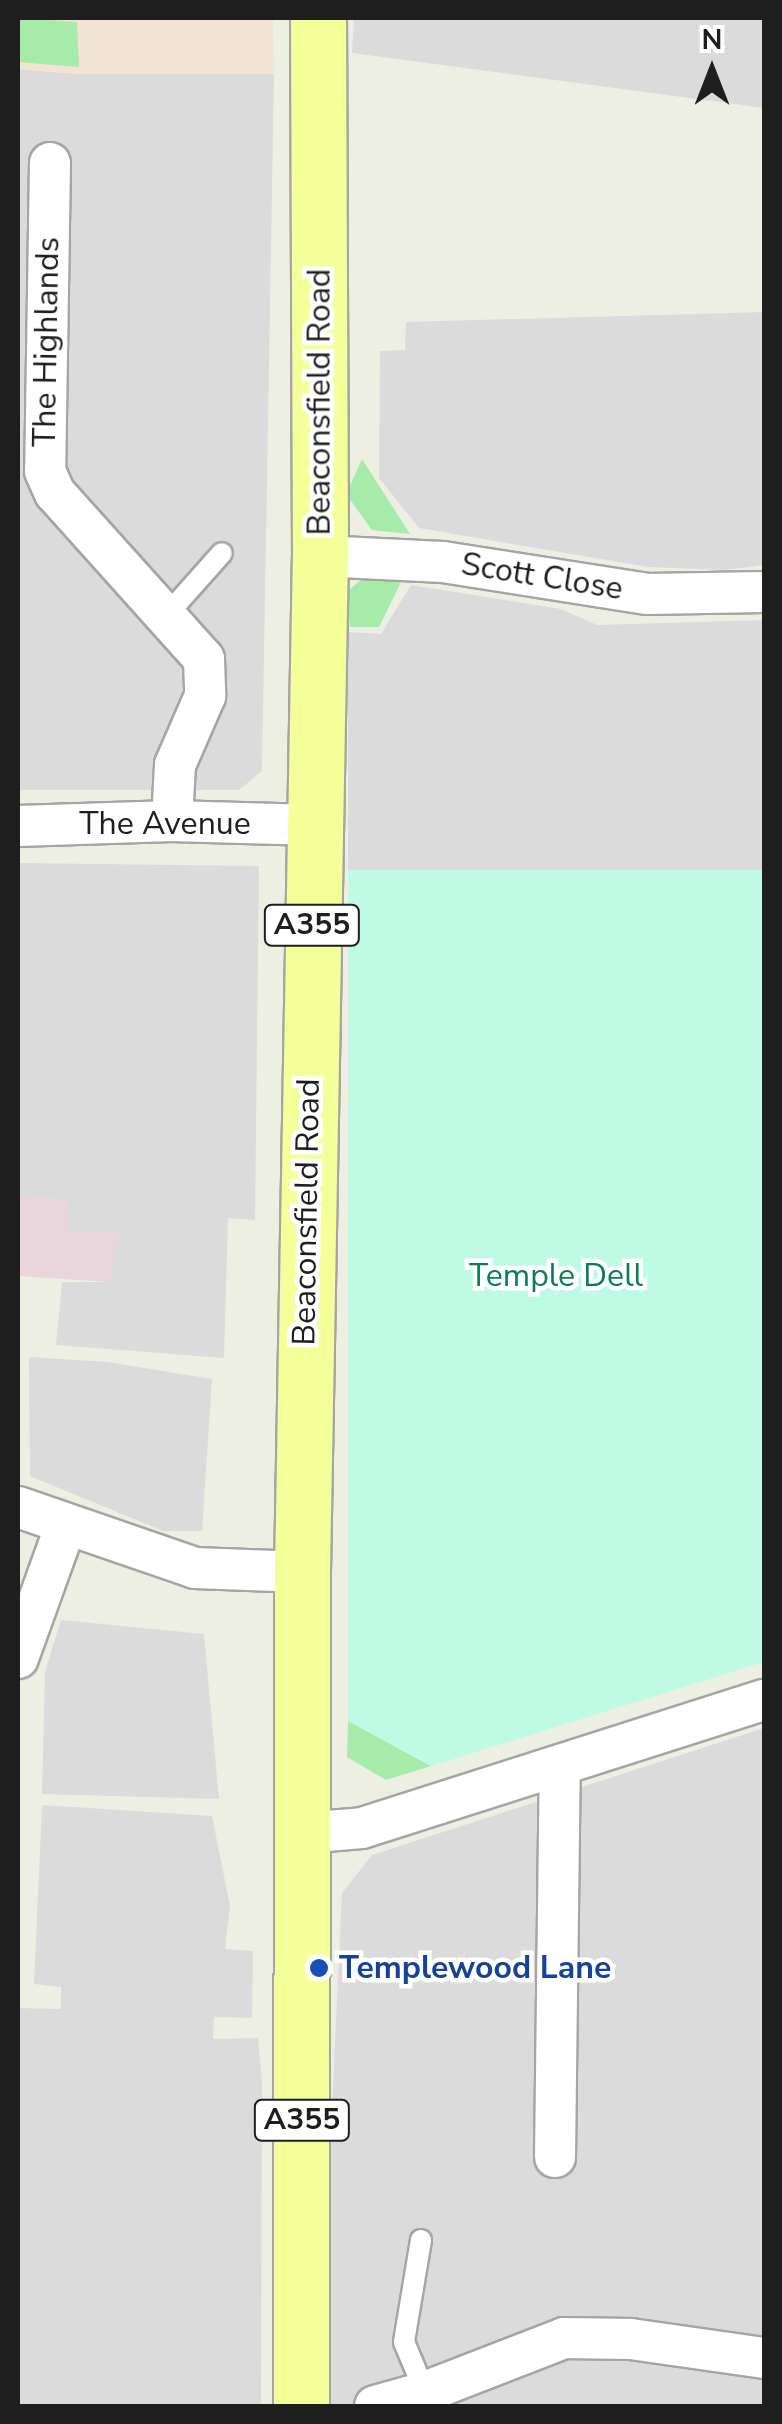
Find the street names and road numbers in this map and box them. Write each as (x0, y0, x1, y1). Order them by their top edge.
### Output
street label: The Highlands (26, 237, 68, 447)
street label: Beaconsfield Road (301, 268, 339, 536)
street label: Scott Close (458, 545, 626, 609)
street label: The Avenue (79, 805, 251, 843)
road number: A355 (262, 900, 362, 950)
street label: Beaconsfield Road (285, 1078, 329, 1346)
road number: A355 (252, 2095, 352, 2145)

